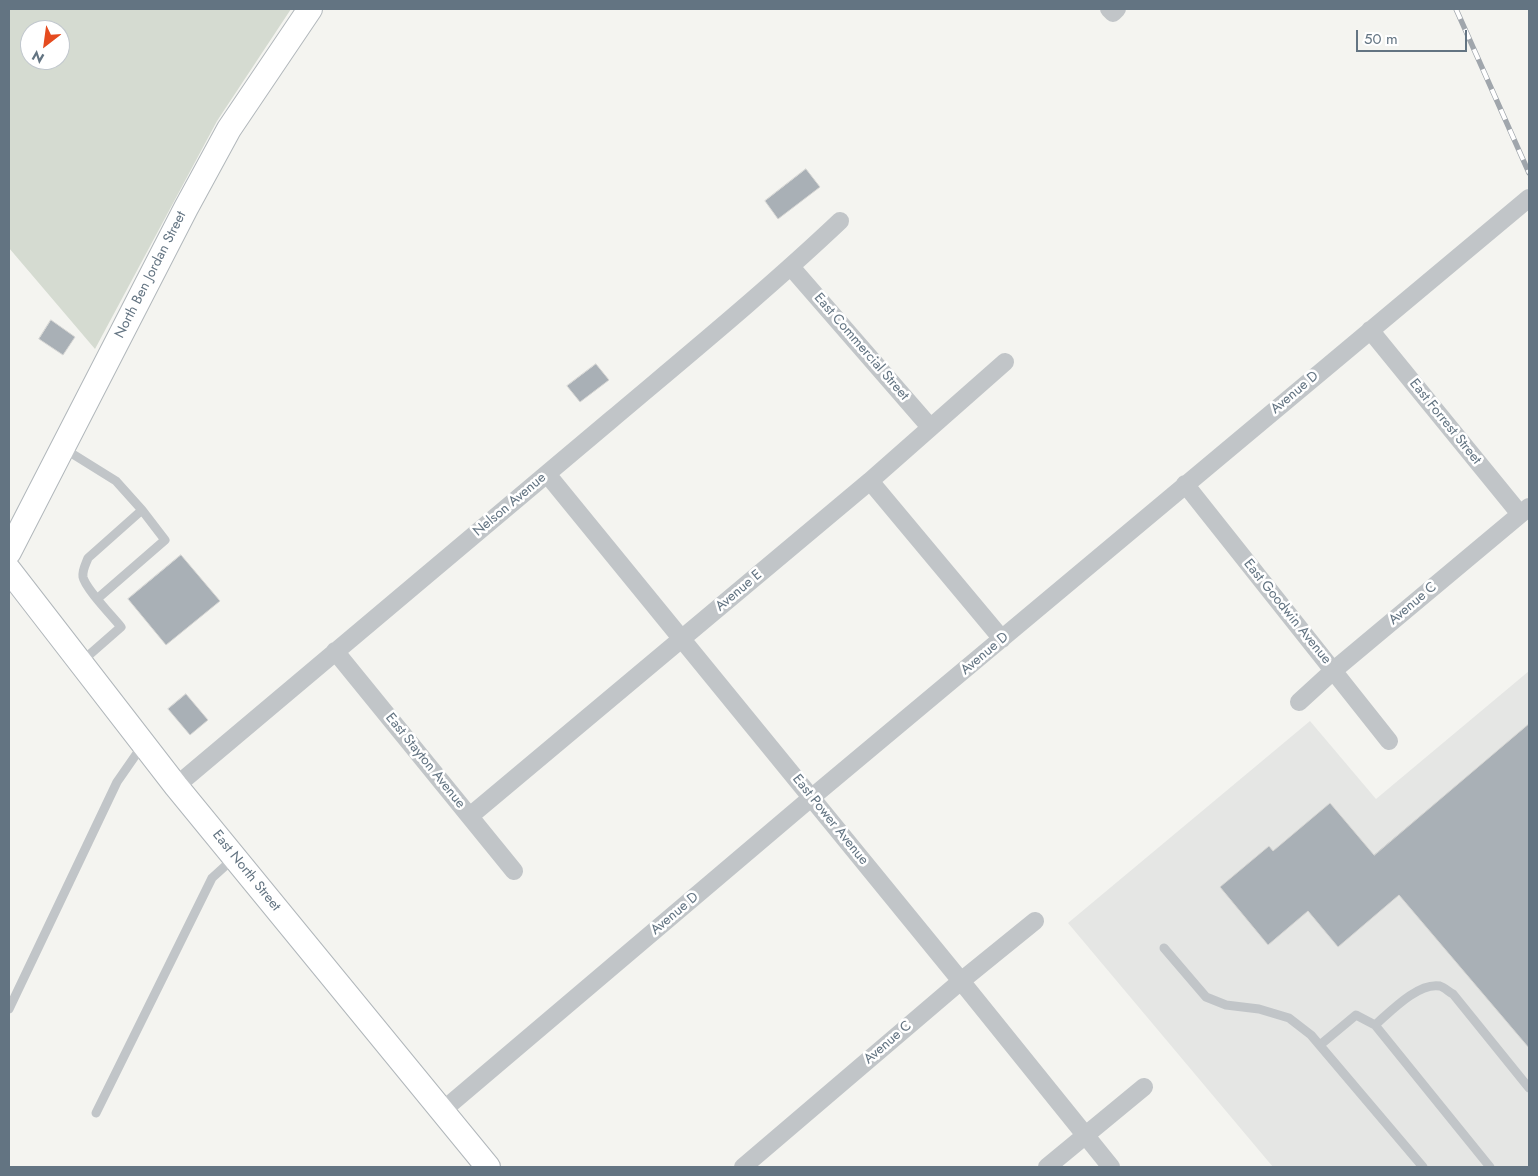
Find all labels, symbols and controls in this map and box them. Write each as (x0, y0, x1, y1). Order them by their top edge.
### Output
north arrow (20, 20, 70, 70)
scale bar (1358, 20, 1469, 52)
text: 50 m (1364, 28, 1398, 50)
text: N (28, 46, 48, 69)
street label: North Ben Jordan Street (112, 209, 190, 341)
street label: East Commercial Street (810, 290, 912, 404)
street label: Avenue D (1268, 368, 1322, 418)
street label: East Forrest Street (1405, 376, 1485, 468)
street label: Nelson Avenue (470, 470, 550, 540)
street label: East Goodwin Avenue (1240, 556, 1334, 668)
street label: Avenue E (712, 567, 766, 615)
street label: Avenue C (1386, 579, 1440, 629)
street label: Avenue D (958, 629, 1012, 679)
street label: East Stayton Avenue (381, 710, 469, 812)
street label: East Power Avenue (788, 771, 872, 869)
street label: East North Street (208, 827, 284, 915)
street label: Avenue D (648, 889, 702, 939)
street label: Avenue C (861, 1018, 915, 1068)

